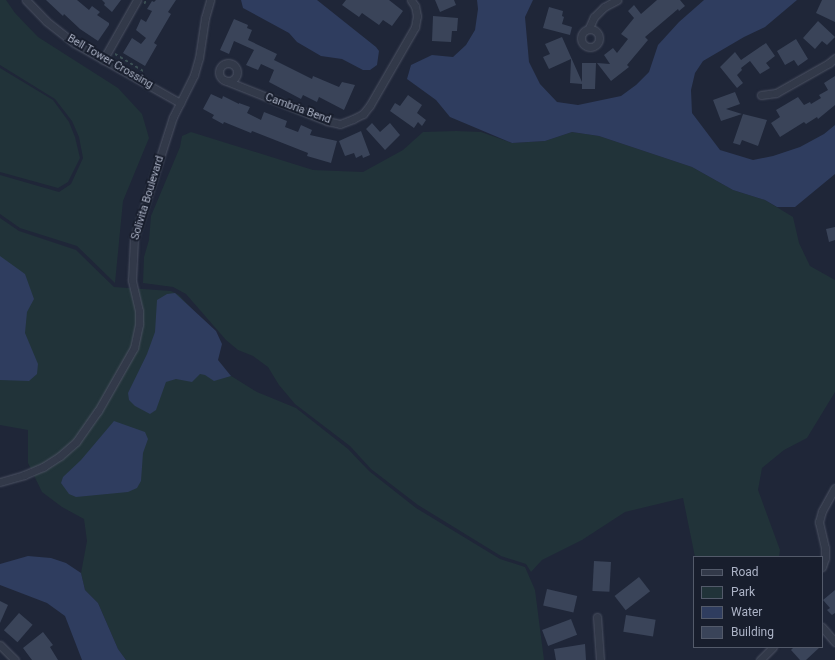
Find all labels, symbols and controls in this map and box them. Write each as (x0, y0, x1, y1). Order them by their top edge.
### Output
street label: Bell Tower Crossing (65, 32, 155, 92)
street label: Cambria Bend (263, 91, 333, 127)
street label: Solivita Boulevard (129, 154, 167, 242)
legend (693, 556, 823, 648)
text: Road (731, 565, 759, 579)
text: Park (731, 585, 755, 599)
text: Water (731, 605, 762, 619)
text: Building (731, 625, 774, 639)

